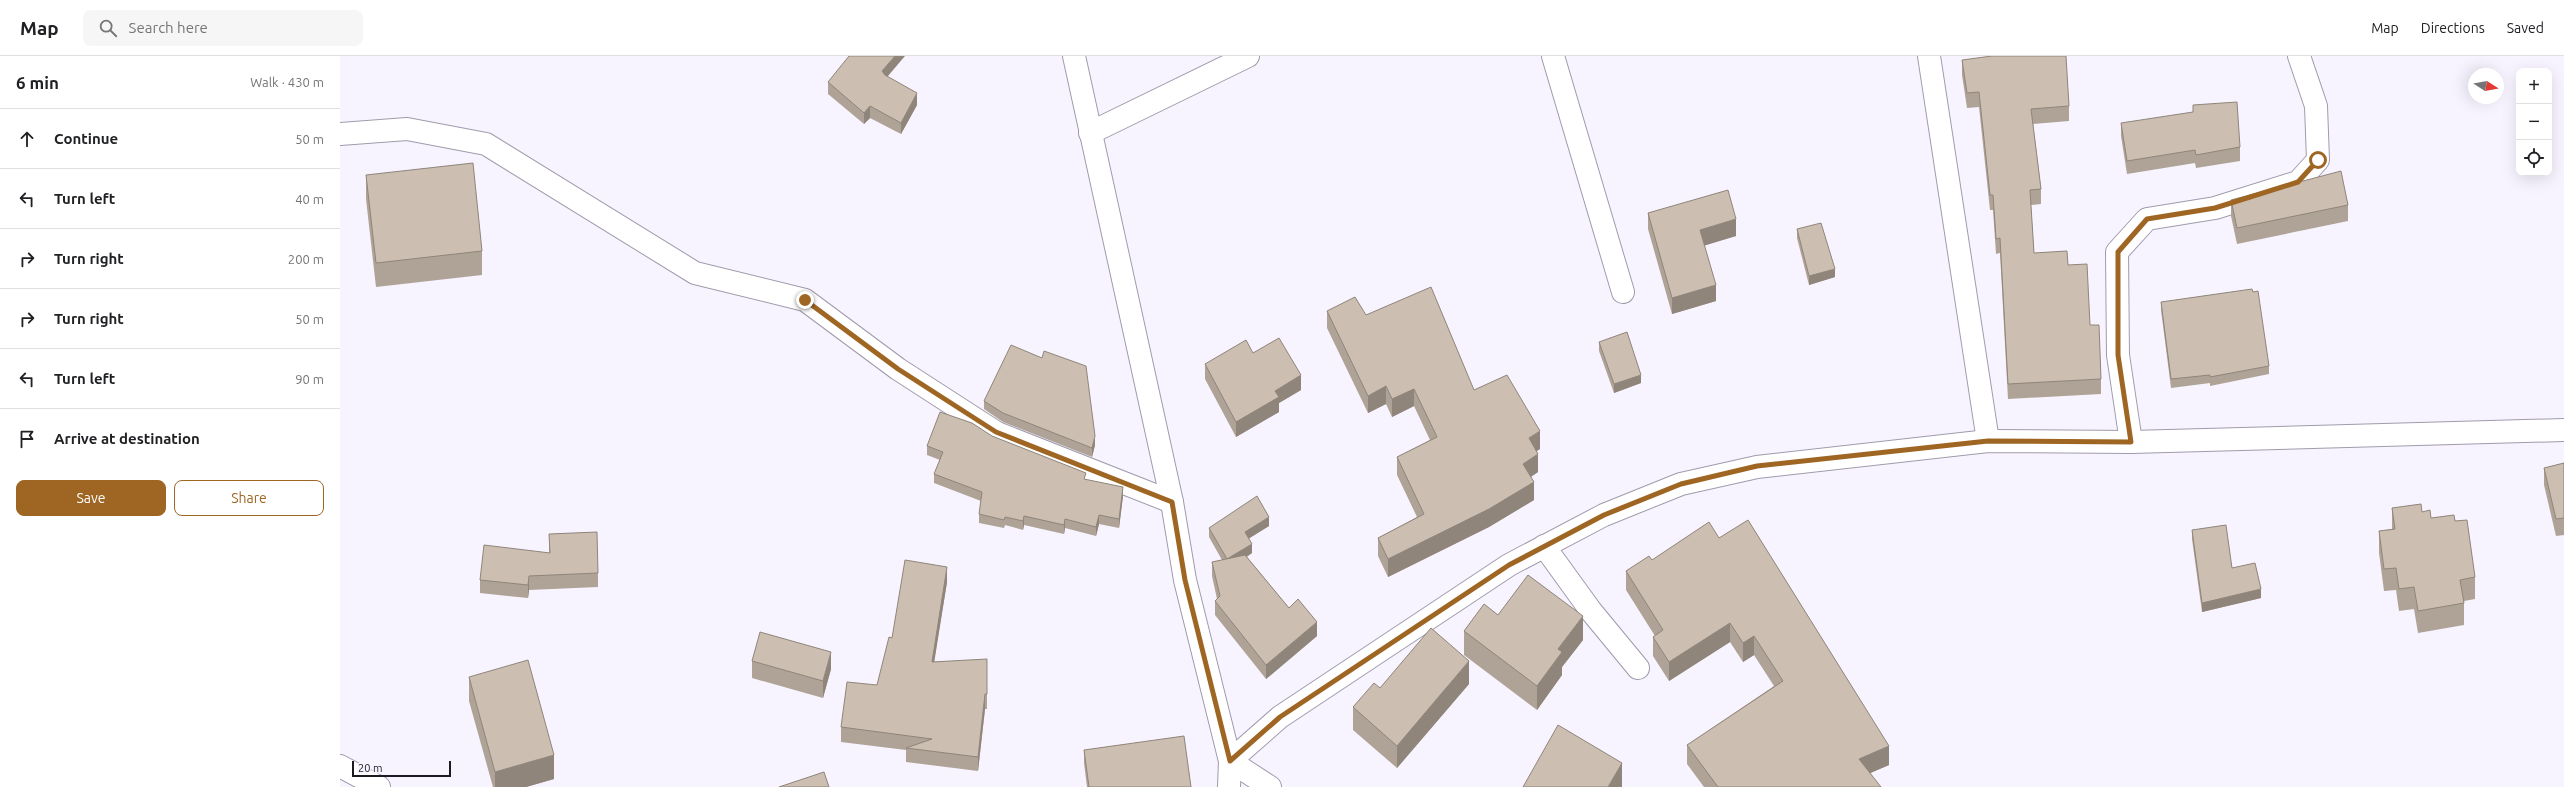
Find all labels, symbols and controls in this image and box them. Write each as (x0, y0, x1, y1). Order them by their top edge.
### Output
search box (83, 10, 363, 46)
text: Map (20, 17, 59, 39)
icon: search (97, 17, 119, 39)
text: Search here (129, 19, 208, 36)
text: Map (2371, 20, 2399, 36)
text: Directions (2421, 20, 2485, 36)
text: Saved (2507, 20, 2544, 36)
north arrow (2468, 68, 2504, 104)
map controls (2516, 68, 2552, 176)
button: + (2516, 68, 2552, 104)
text: 6 min (16, 73, 59, 92)
text: Walk · 430 m (250, 75, 324, 89)
button: − (2516, 104, 2552, 140)
icon: ahead (16, 128, 38, 150)
text: Continue (54, 130, 118, 147)
text: 50 m (295, 132, 324, 146)
button: locate (2516, 140, 2552, 176)
route start (2309, 151, 2327, 169)
icon: left (16, 188, 38, 210)
text: Turn left (54, 190, 115, 207)
text: 40 m (295, 192, 324, 206)
icon: right (16, 248, 38, 270)
text: Turn right (54, 250, 124, 267)
text: 200 m (288, 252, 324, 266)
route end (796, 291, 814, 309)
icon: right (16, 308, 38, 330)
text: Turn right (54, 310, 124, 327)
text: 50 m (295, 312, 324, 326)
icon: left (16, 368, 38, 390)
text: Turn left (54, 370, 115, 387)
text: 90 m (295, 372, 324, 386)
icon: arrive (16, 428, 38, 450)
text: Arrive at destination (54, 430, 200, 447)
button: Save (16, 480, 166, 516)
button: Share (174, 480, 324, 516)
scale bar (352, 759, 451, 778)
text: 20 m (358, 762, 382, 774)

